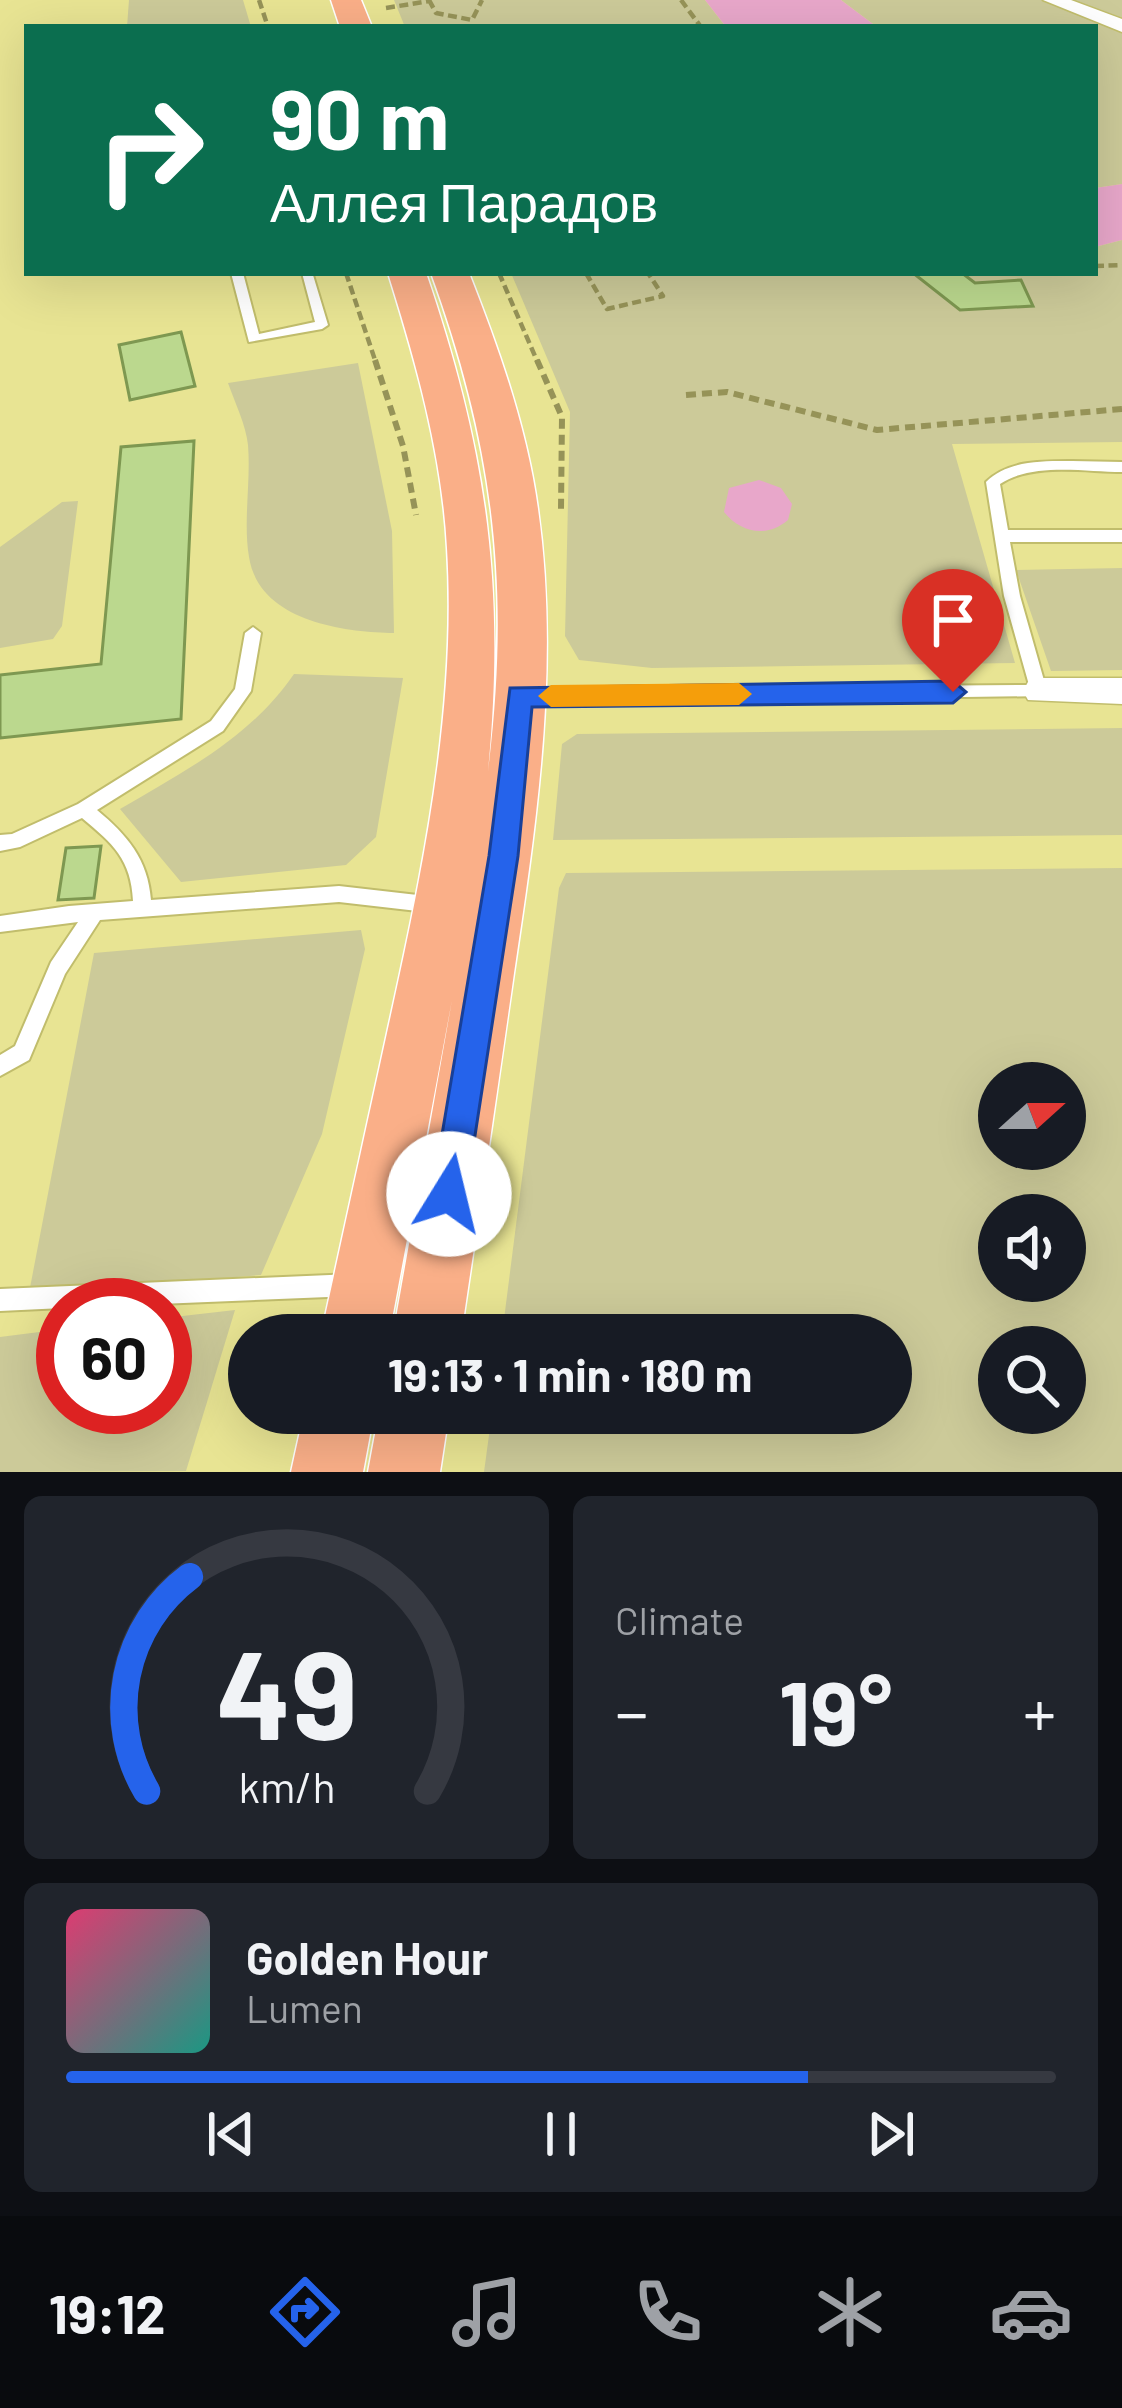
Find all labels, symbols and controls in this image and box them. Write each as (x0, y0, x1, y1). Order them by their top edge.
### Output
text: 90 m (270, 66, 449, 167)
icon: right (72, 72, 228, 228)
text: Аллея Парадов (270, 168, 658, 233)
pin (902, 569, 1004, 692)
icon: arrive (920, 587, 986, 653)
north arrow (978, 1062, 1086, 1170)
map controls (978, 1062, 1086, 1434)
position arrow (386, 1131, 512, 1257)
button: sound (978, 1194, 1086, 1302)
speed limit sign: 60 (36, 1278, 192, 1434)
button: search (978, 1326, 1086, 1434)
text: 19:13 · 1 min · 180 m (388, 1347, 752, 1401)
text: Climate (615, 1596, 744, 1643)
text: 49 (216, 1615, 357, 1765)
text: 19° (779, 1656, 892, 1764)
text: − (615, 1671, 648, 1750)
text: + (1023, 1671, 1056, 1750)
text: km/h (238, 1759, 335, 1811)
text: Golden Hour (246, 1930, 488, 1984)
text: Lumen (246, 1984, 363, 2031)
icon: previous (198, 2101, 264, 2167)
icon: pause (528, 2101, 594, 2167)
icon: next (858, 2101, 924, 2167)
icon: directions (263, 2270, 347, 2354)
icon: music (445, 2270, 529, 2354)
icon: phone (626, 2270, 710, 2354)
icon: climate (808, 2270, 892, 2354)
icon: car (989, 2270, 1073, 2354)
text: 19:12 (49, 2280, 166, 2345)

